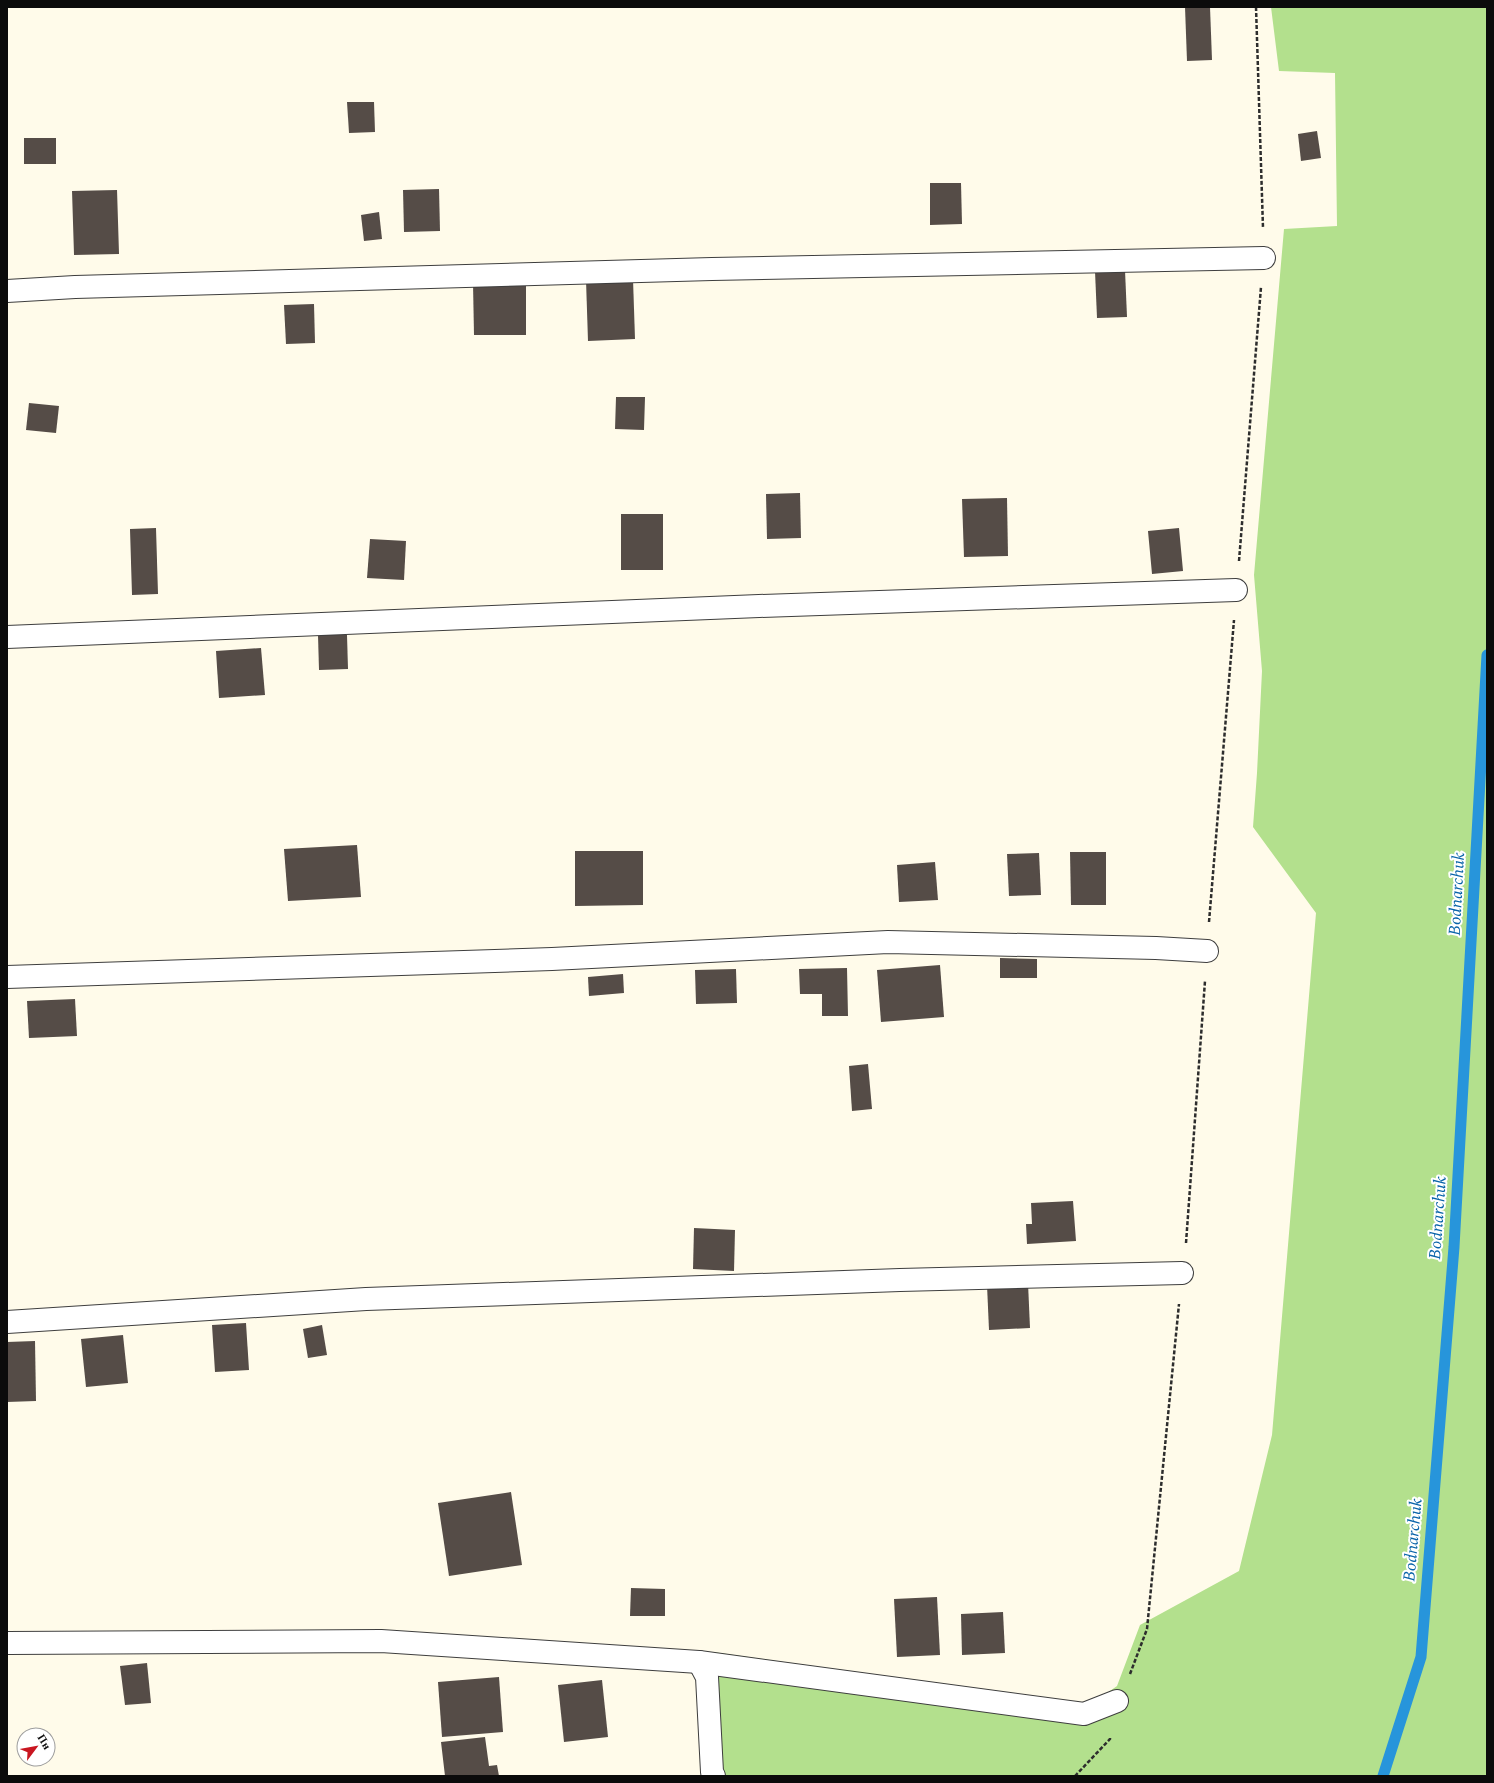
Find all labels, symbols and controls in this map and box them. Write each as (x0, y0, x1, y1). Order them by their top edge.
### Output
water label: Bodnarchuk (1442, 852, 1472, 936)
water label: Bodnarchuk (1422, 1175, 1454, 1261)
water label: Bodnarchuk (1396, 1497, 1430, 1583)
north arrow (16, 1727, 56, 1767)
text: Пн (33, 1731, 56, 1753)

